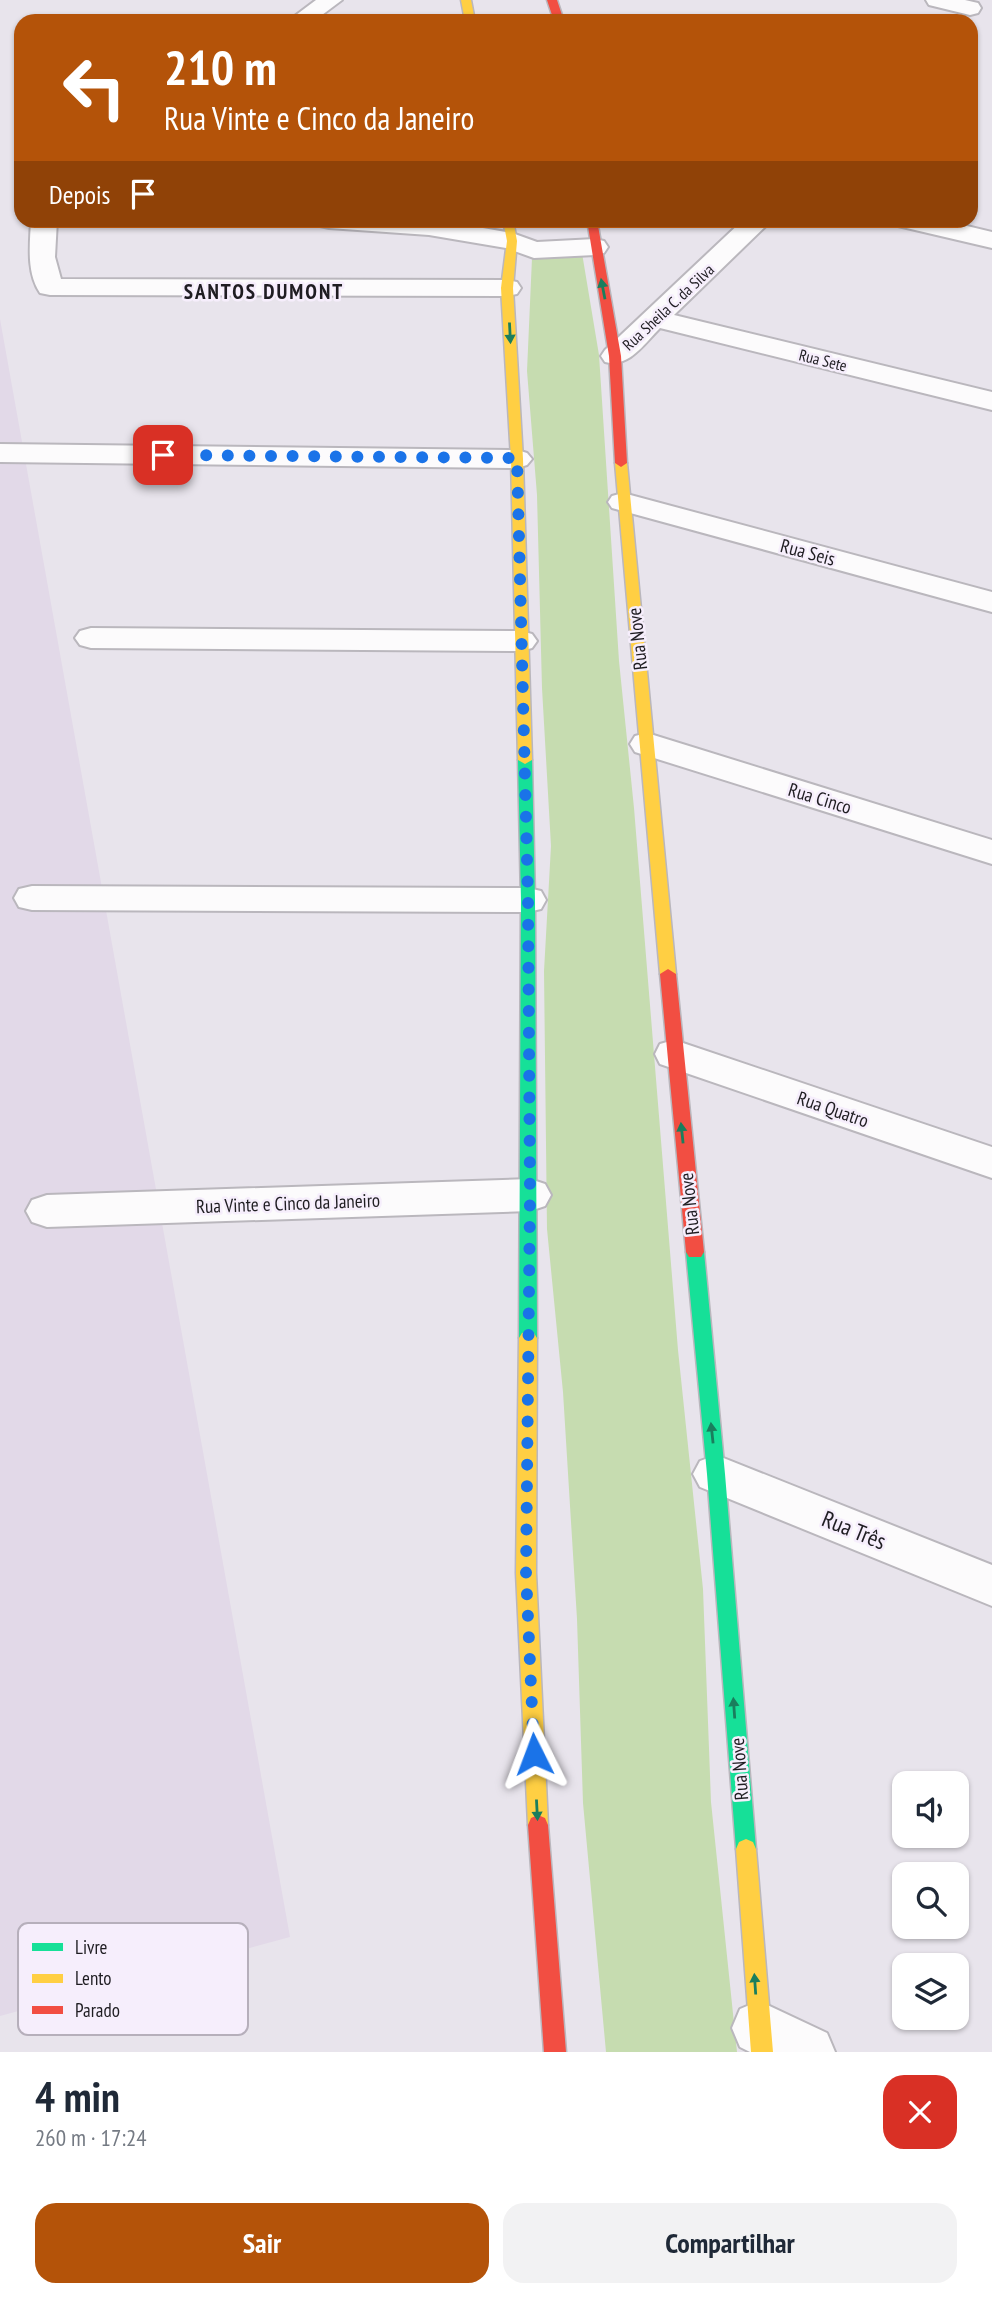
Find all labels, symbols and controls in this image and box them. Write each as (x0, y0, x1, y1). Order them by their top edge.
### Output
text: 210 m (164, 35, 277, 99)
icon: left (49, 42, 140, 133)
text: Rua Vinte e Cinco da Janeiro (164, 97, 474, 139)
icon: arrive (124, 175, 162, 213)
text: Depois (49, 178, 110, 211)
street label: Rua Sheila C. da Silva (618, 260, 718, 354)
district label: SANTOS DUMONT (184, 278, 344, 305)
one-way arrow (597, 278, 608, 300)
one-way arrow (505, 323, 516, 345)
street label: Rua Sete (797, 344, 849, 376)
pin (133, 425, 193, 485)
icon: arrive (144, 436, 182, 474)
street label: Rua Seis (778, 533, 838, 571)
street label: Rua Nove (622, 607, 652, 671)
street label: Rua Cinco (786, 777, 854, 819)
street label: Rua Quatro (794, 1086, 872, 1132)
one-way arrow (677, 1122, 688, 1144)
street label: Rua Nove (674, 1172, 704, 1236)
street label: Rua Vinte e Cinco da Janeiro (196, 1188, 380, 1218)
one-way arrow (706, 1422, 717, 1444)
street label: Rua Três (818, 1504, 891, 1556)
one-way arrow (728, 1697, 739, 1719)
position arrow (497, 1717, 571, 1791)
street label: Rua Nove (725, 1737, 753, 1801)
map controls (892, 1771, 969, 2030)
button: sound (892, 1771, 969, 1848)
one-way arrow (532, 1799, 543, 1821)
button: search (892, 1862, 969, 1939)
legend (18, 1923, 248, 2035)
text: Livre (75, 1935, 108, 1959)
button: layers (892, 1953, 969, 2030)
text: Lento (75, 1966, 112, 1990)
one-way arrow (750, 1973, 761, 1995)
text: Parado (75, 1998, 120, 2022)
text: 4 min (35, 2069, 120, 2124)
button: close (883, 2075, 957, 2149)
text: 260 m · 17:24 (35, 2123, 147, 2152)
button: Sair (35, 2203, 489, 2283)
button: Compartilhar (503, 2203, 957, 2283)

